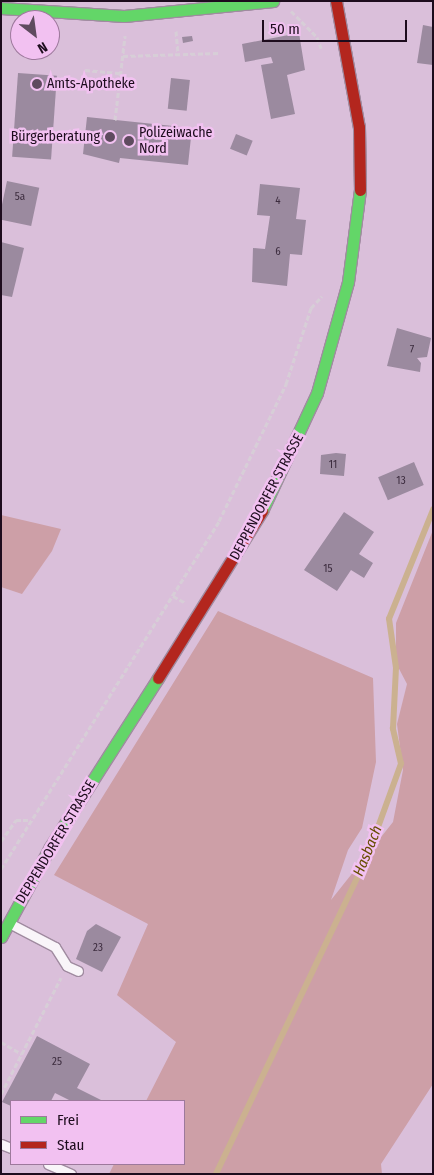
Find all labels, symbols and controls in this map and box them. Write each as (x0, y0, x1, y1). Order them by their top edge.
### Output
north arrow (10, 10, 60, 60)
scale bar (264, 10, 409, 42)
text: 50 m (270, 20, 300, 38)
text: N (34, 38, 50, 57)
place label: Amts-Apotheke (47, 76, 135, 92)
marker: Amts-Apotheke (31, 78, 43, 90)
place label: Polizeiwache Nord (139, 125, 212, 158)
place label: Bürgerberatung (11, 129, 100, 145)
marker: Bürgerberatung (104, 131, 116, 143)
marker: Polizeiwache Nord (123, 135, 135, 147)
house number: 5a (15, 190, 25, 204)
house number: 4 (275, 194, 281, 208)
house number: 6 (275, 245, 281, 259)
house number: 7 (410, 343, 414, 357)
street label: DEPPENDORFER STRASSE (226, 431, 308, 563)
house number: 11 (329, 458, 337, 472)
house number: 13 (396, 474, 406, 488)
house number: 15 (323, 562, 333, 576)
street label: DEPPENDORFER STRASSE (12, 777, 100, 907)
water label: Hasbach (350, 823, 386, 879)
house number: 23 (93, 941, 103, 955)
house number: 25 (52, 1055, 62, 1069)
legend (10, 1100, 185, 1165)
text: Frei (57, 1111, 79, 1129)
text: Stau (57, 1136, 84, 1154)

